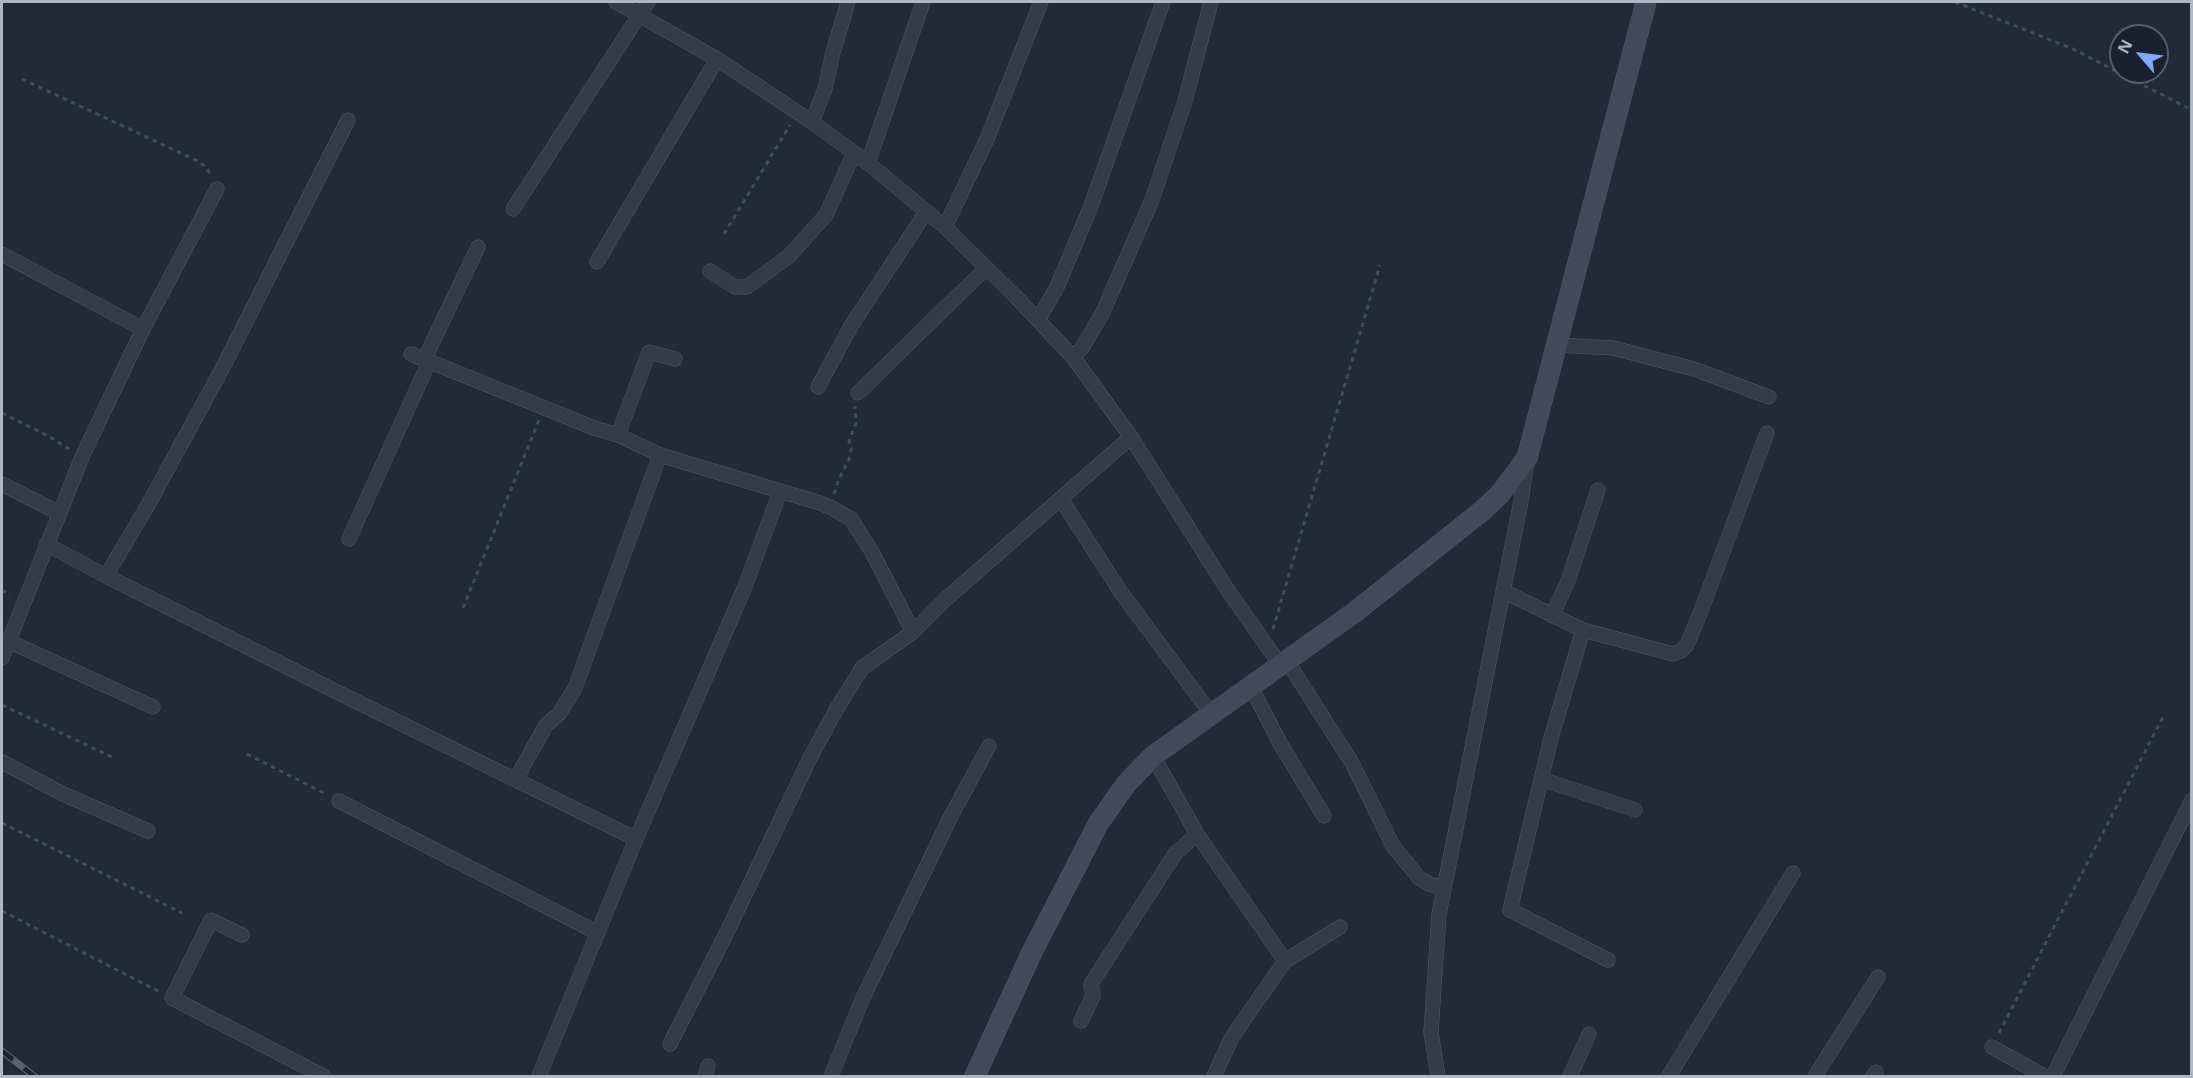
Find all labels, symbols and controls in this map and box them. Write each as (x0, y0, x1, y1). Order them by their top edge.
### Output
north arrow (2109, 24, 2169, 84)
text: N (2112, 36, 2138, 57)

